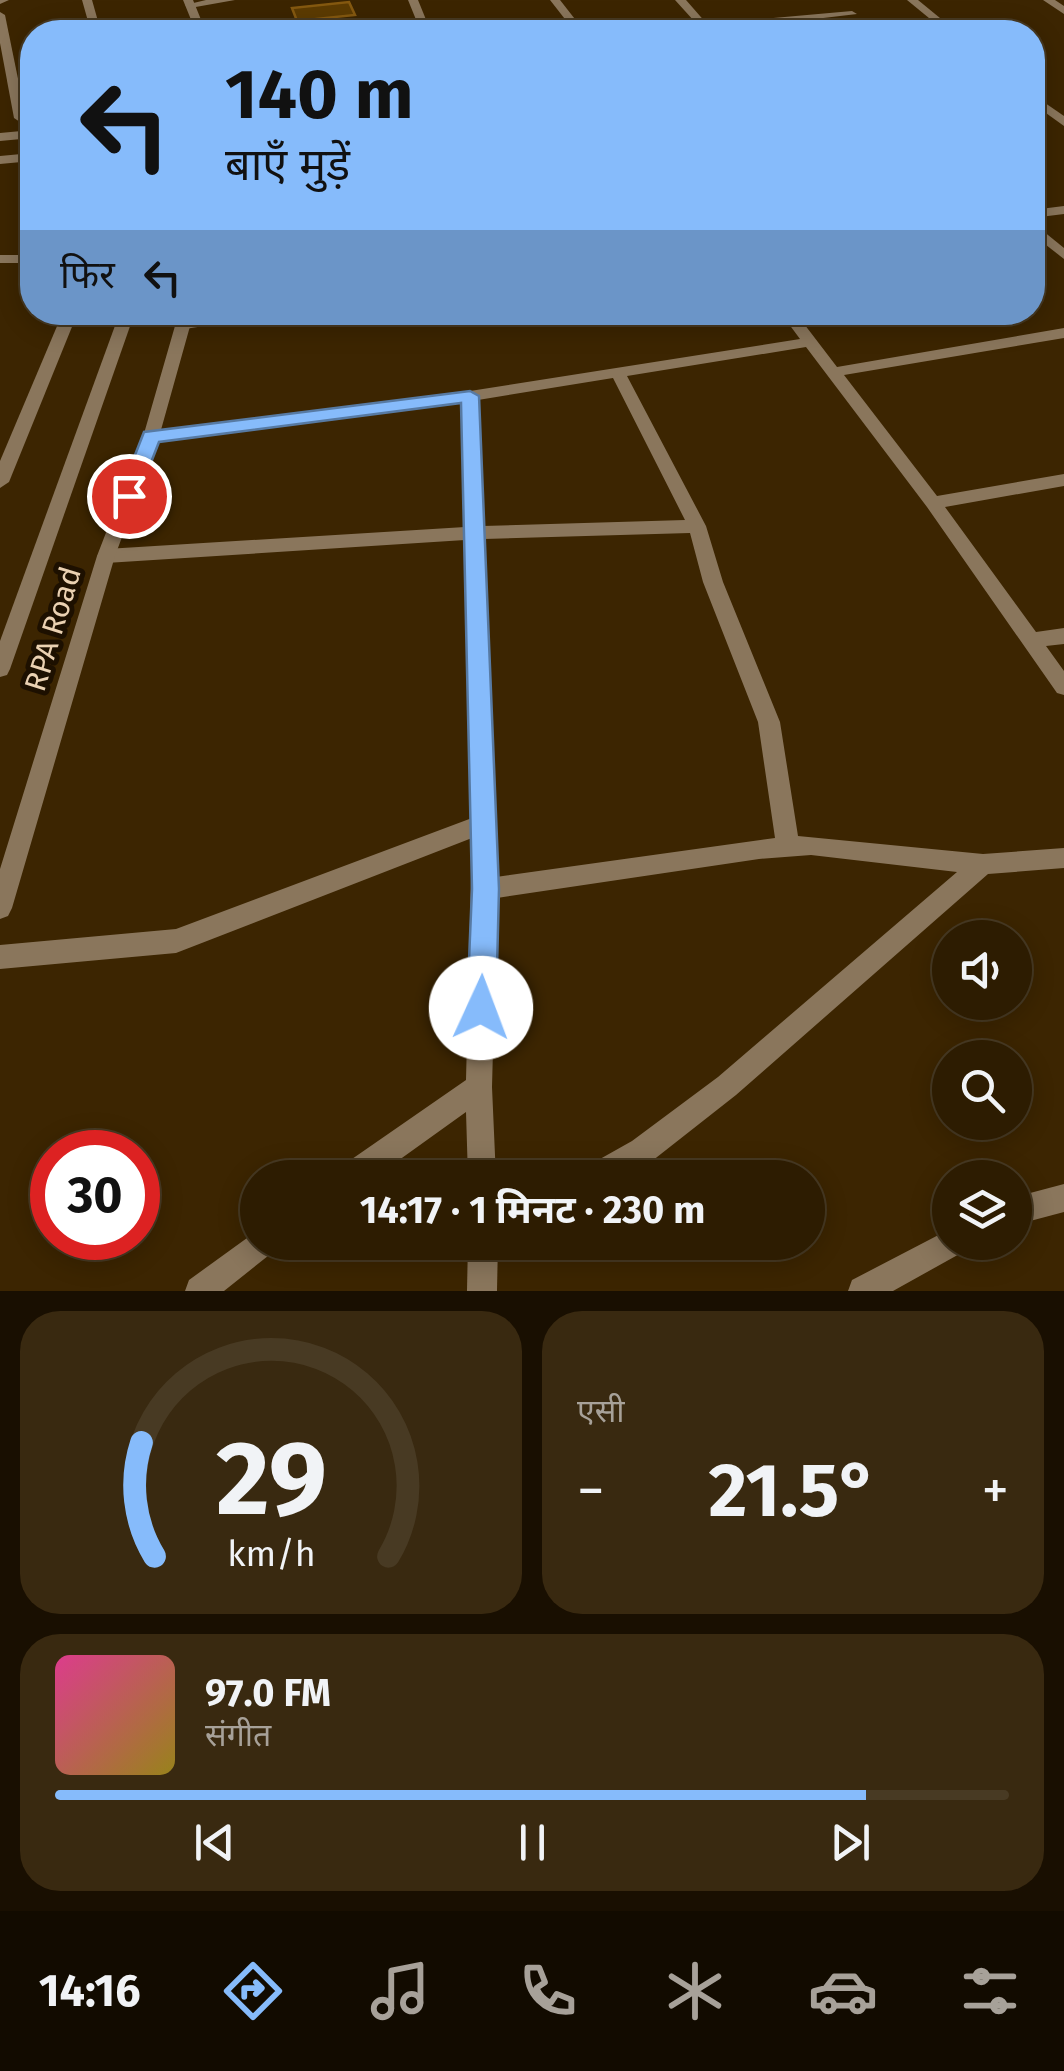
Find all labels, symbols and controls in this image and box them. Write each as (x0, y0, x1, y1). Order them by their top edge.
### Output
text: 140 m (225, 53, 414, 137)
icon: left (60, 60, 190, 190)
text: बाएँ मुड़ें (225, 138, 350, 192)
icon: left (135, 250, 190, 305)
text: फिर (60, 252, 115, 298)
pin (87, 454, 172, 539)
icon: arrive (102, 469, 157, 524)
street label: RPA Road (17, 562, 89, 696)
map controls (932, 920, 1032, 1260)
button: sound (932, 920, 1032, 1020)
position arrow (429, 956, 533, 1060)
button: search (932, 1040, 1032, 1140)
speed limit sign: 30 (30, 1130, 160, 1260)
button: layers (932, 1160, 1032, 1260)
text: 14:17 · 1 मिनट · 230 m (360, 1187, 705, 1233)
text: एसी (577, 1392, 625, 1430)
text: 29 (216, 1417, 326, 1542)
text: 21.5° (708, 1446, 878, 1536)
text: − (577, 1458, 605, 1524)
text: + (982, 1458, 1009, 1524)
text: km/h (227, 1533, 315, 1575)
text: 97.0 FM (205, 1670, 331, 1716)
text: संगीत (205, 1716, 271, 1754)
icon: previous (187, 1815, 242, 1870)
icon: pause (505, 1815, 560, 1870)
icon: next (823, 1815, 878, 1870)
icon: directions (218, 1956, 288, 2026)
icon: music (365, 1956, 435, 2026)
icon: phone (513, 1956, 583, 2026)
icon: climate (660, 1956, 730, 2026)
icon: car (808, 1956, 878, 2026)
icon: filters (955, 1956, 1025, 2026)
text: 14:16 (39, 1964, 141, 2018)

